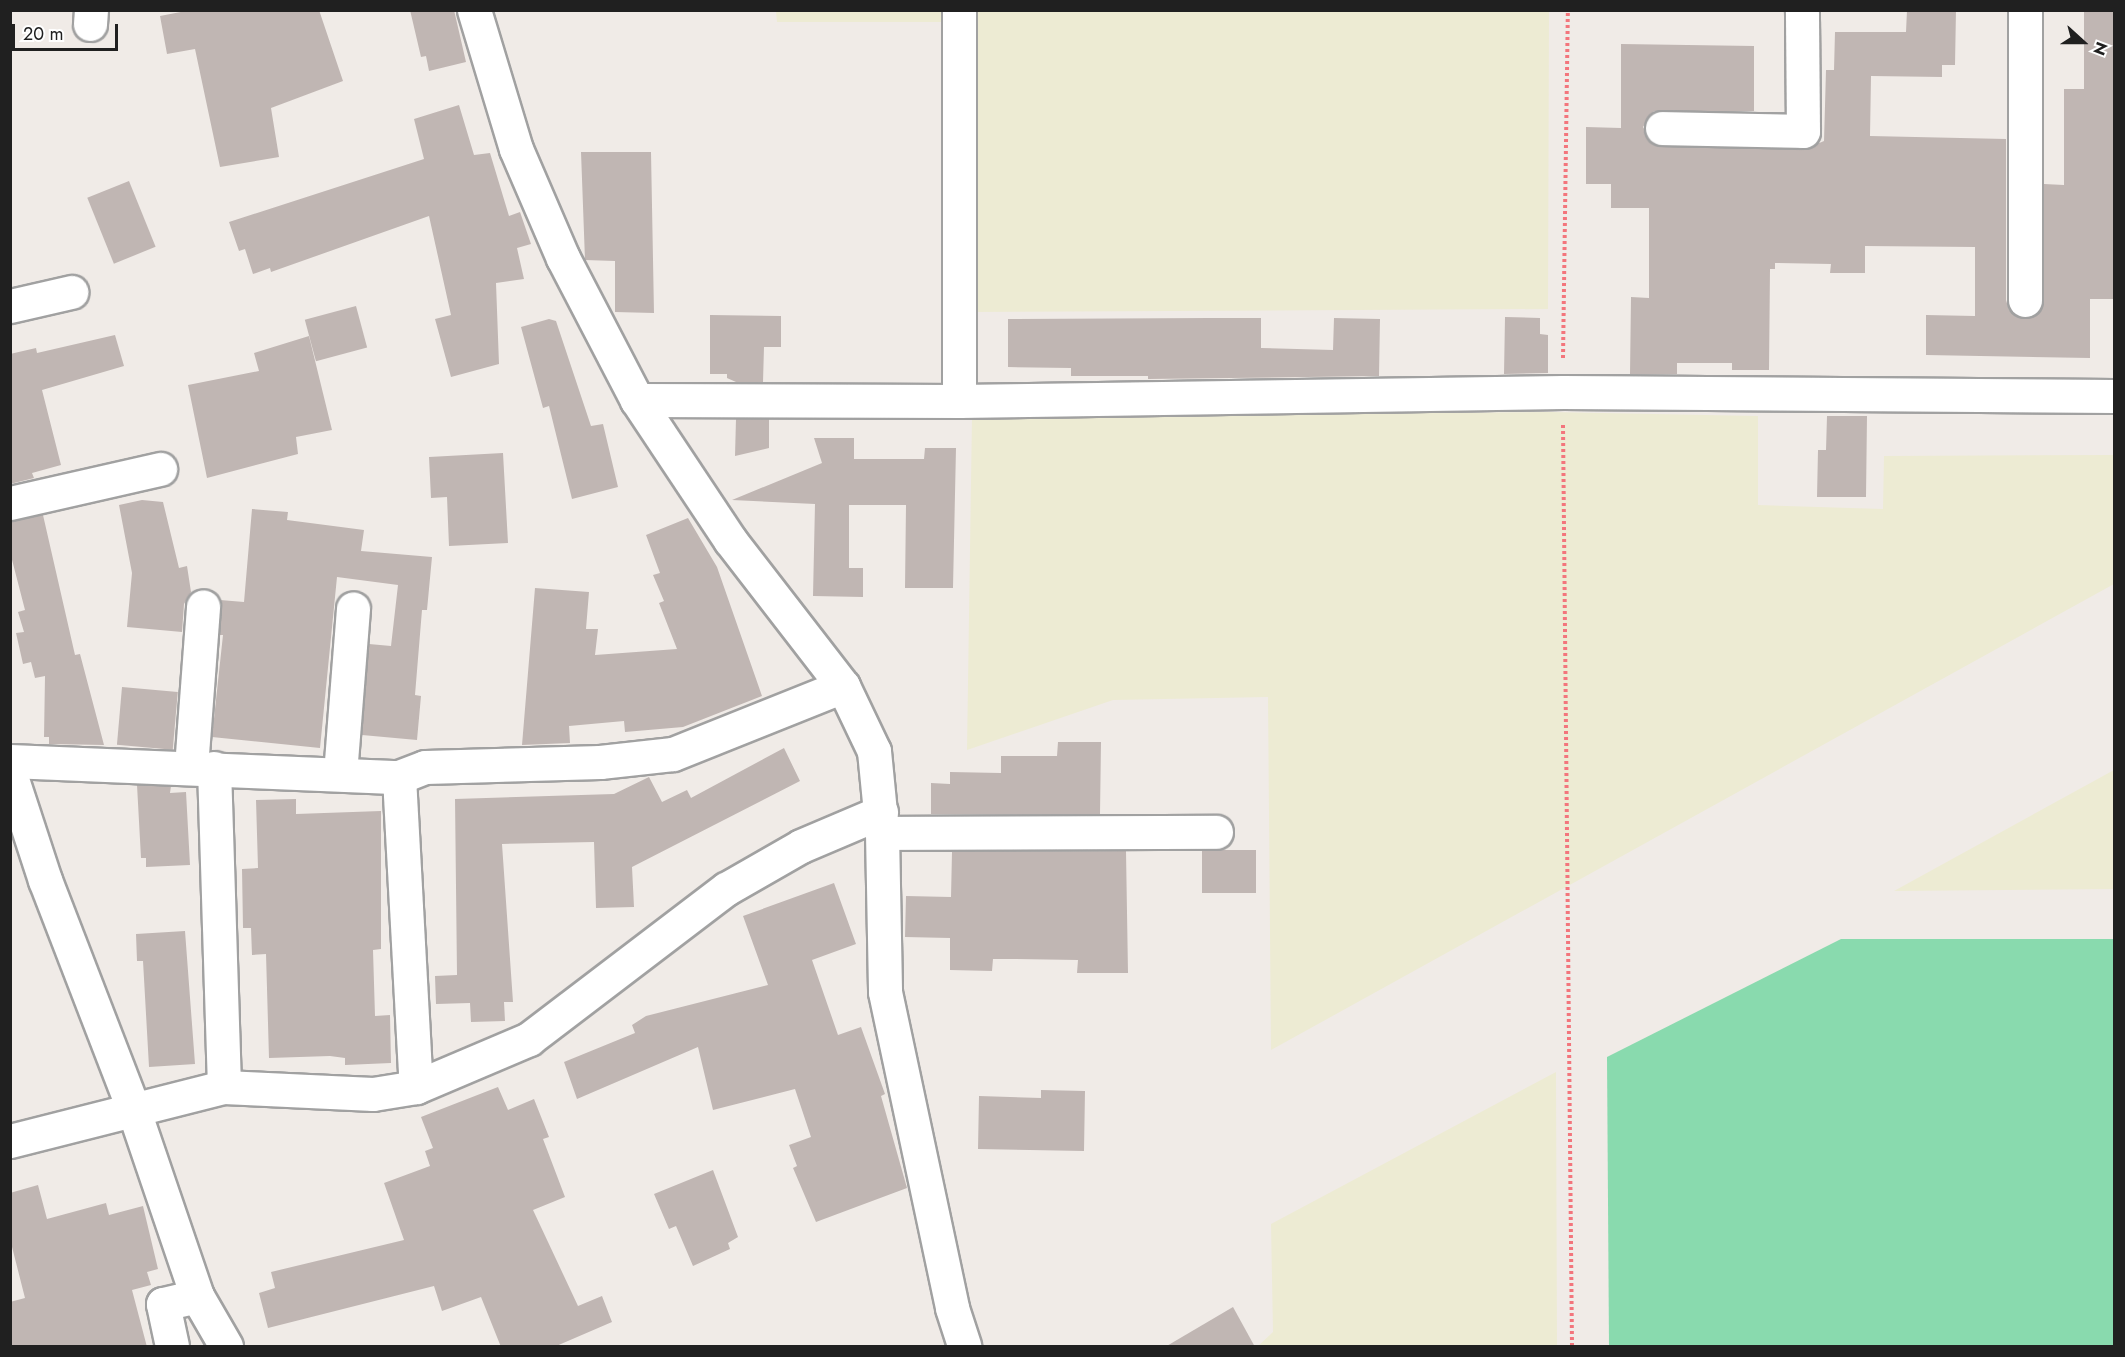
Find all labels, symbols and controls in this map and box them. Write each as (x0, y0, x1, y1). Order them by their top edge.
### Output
scale bar (15, 12, 122, 50)
north arrow (2053, 12, 2113, 72)
text: 20 m (23, 21, 63, 47)
text: N (2087, 39, 2113, 59)

